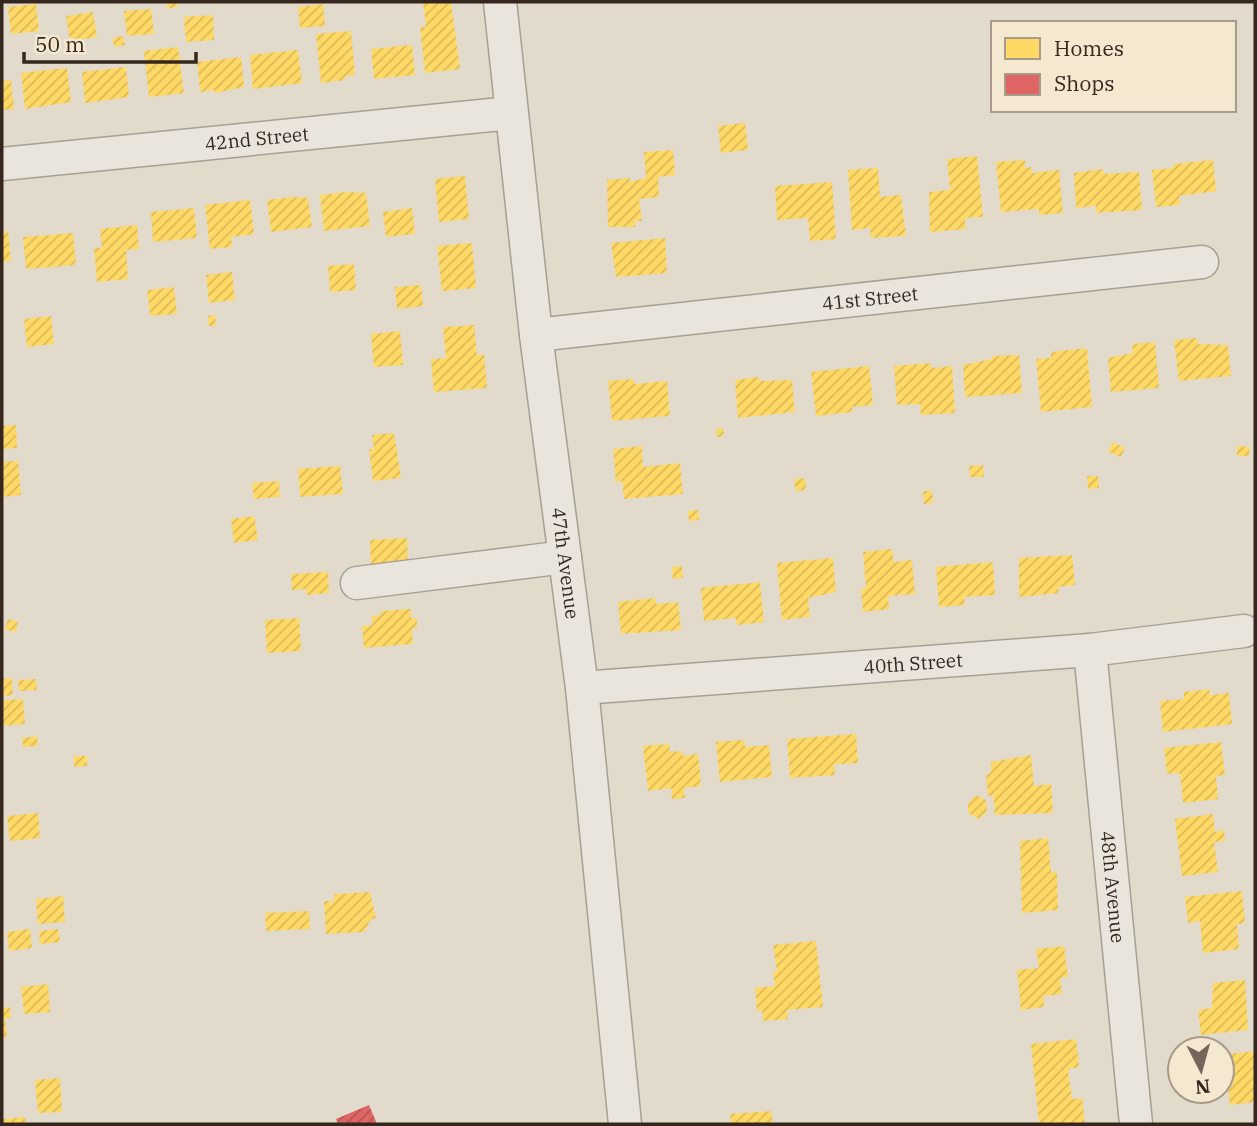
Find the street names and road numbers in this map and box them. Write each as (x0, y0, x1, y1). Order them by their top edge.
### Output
street label: 42nd Street (204, 121, 310, 156)
street label: 41st Street (821, 281, 920, 316)
street label: 47th Avenue (547, 506, 585, 621)
street label: 40th Street (863, 648, 964, 679)
street label: 48th Avenue (1096, 830, 1130, 944)

